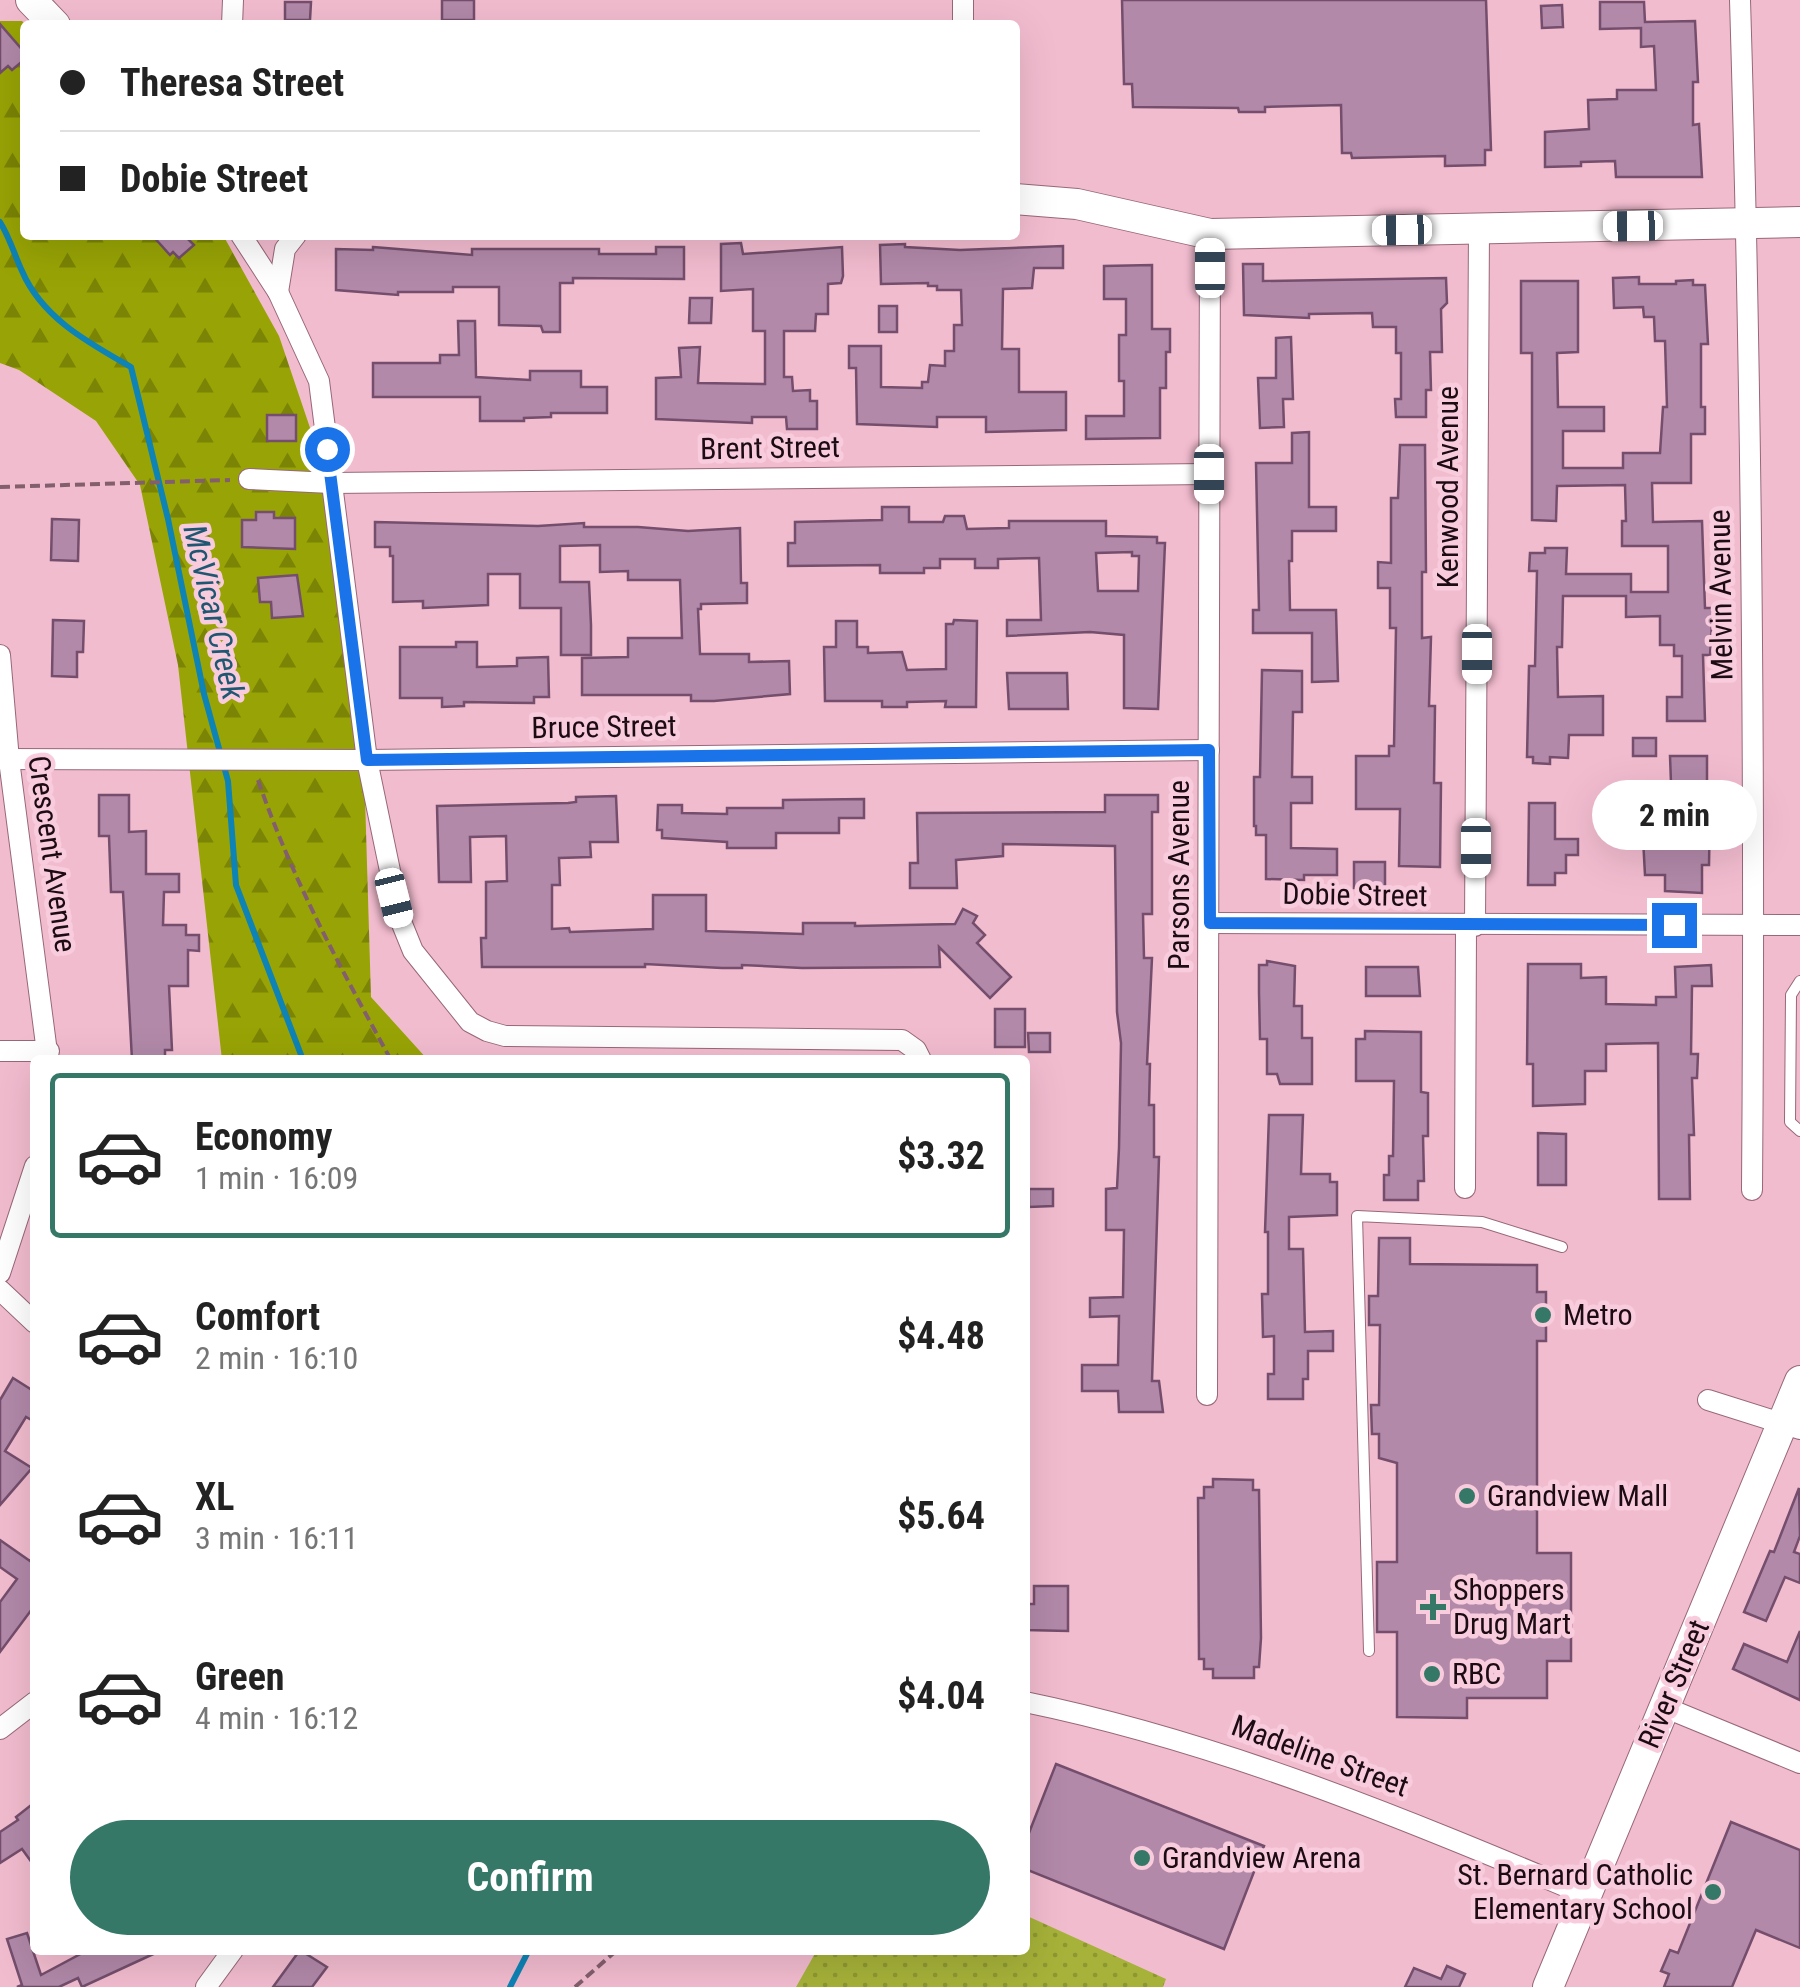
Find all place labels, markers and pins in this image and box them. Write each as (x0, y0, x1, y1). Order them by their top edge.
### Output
place label: Metro (1563, 1297, 1633, 1332)
marker: Metro (1532, 1304, 1554, 1326)
place label: Grandview Mall (1487, 1478, 1668, 1513)
marker: Grandview Mall (1456, 1485, 1478, 1507)
place label: Shoppers Drug Mart (1453, 1572, 1571, 1641)
marker: Shoppers Drug Mart (1422, 1596, 1444, 1618)
place label: RBC (1452, 1656, 1501, 1691)
marker: RBC (1421, 1663, 1443, 1685)
place label: Grandview Arena (1162, 1840, 1361, 1875)
marker: Grandview Arena (1131, 1847, 1153, 1869)
place label: St. Bernard Catholic Elementary School (1457, 1857, 1693, 1926)
marker: St. Bernard Catholic Elementary School (1702, 1881, 1724, 1903)

